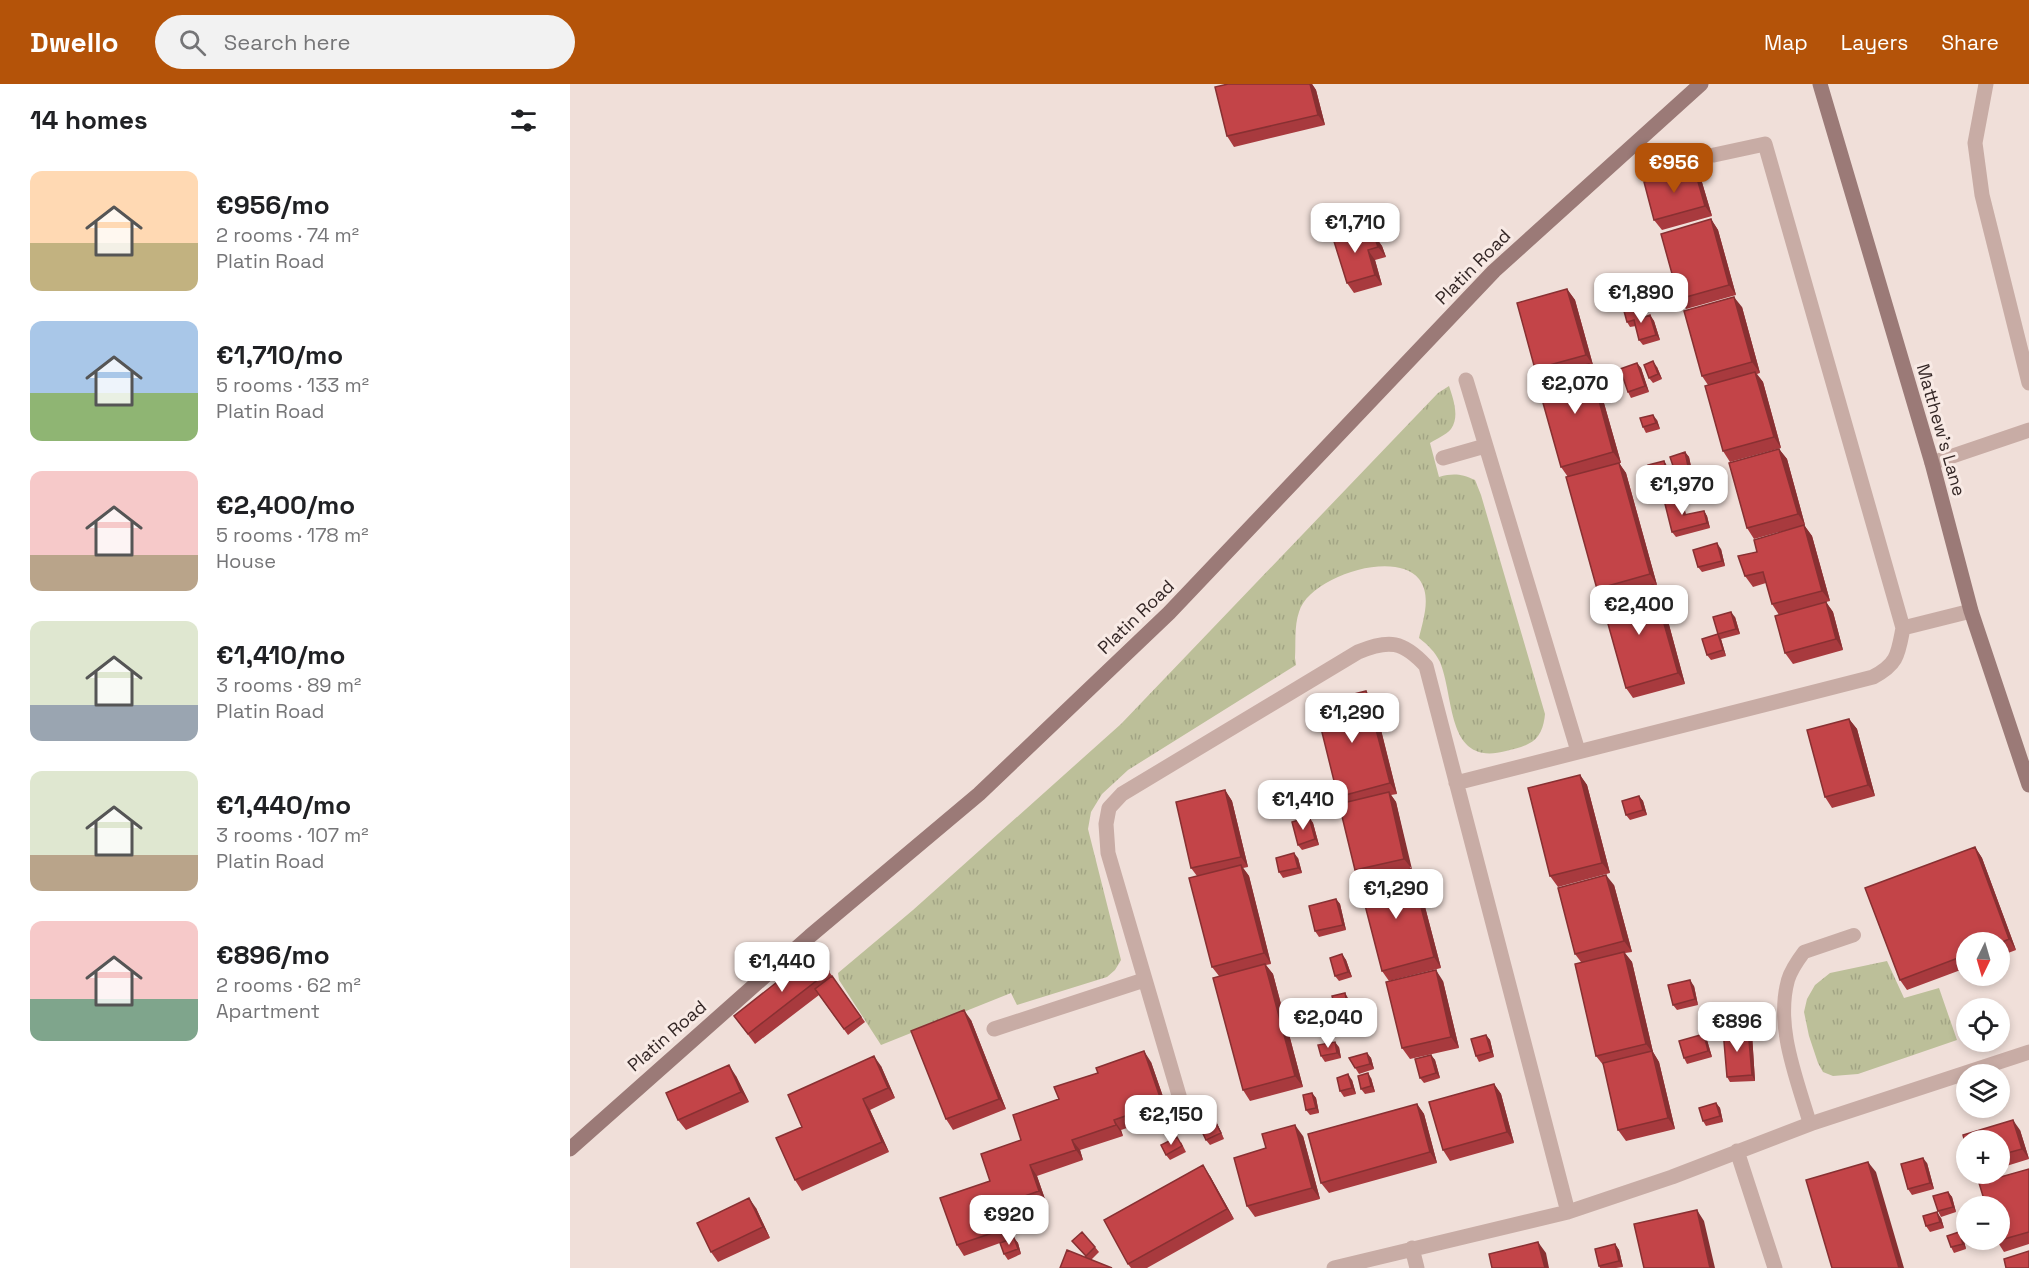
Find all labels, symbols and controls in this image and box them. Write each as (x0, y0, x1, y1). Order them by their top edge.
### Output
search box (155, 15, 575, 69)
text: Dwello (30, 24, 119, 60)
icon: search (176, 26, 209, 59)
text: Search here (224, 28, 351, 56)
text: Map (1764, 29, 1808, 56)
text: Layers (1841, 29, 1908, 56)
text: Share (1941, 29, 1999, 56)
text: 14 homes (30, 103, 148, 137)
icon: filters (507, 104, 540, 137)
pin: €956 (1638, 143, 1710, 194)
text: €956 (1649, 149, 1699, 175)
text: €956/mo (216, 188, 330, 222)
icon: home (78, 195, 150, 267)
pin: €1,710 (1306, 203, 1404, 254)
text: €1,710 (1325, 209, 1385, 235)
text: 2 rooms · 74 m² (216, 222, 359, 248)
street label: Platin Road (1430, 224, 1515, 309)
text: Platin Road (216, 248, 324, 274)
pin: €1,890 (1592, 273, 1690, 324)
text: €1,890 (1608, 279, 1674, 305)
text: €1,710/mo (216, 338, 343, 372)
icon: home (78, 345, 150, 417)
street label: Matthew's Lane (1912, 361, 1971, 499)
pin: €2,070 (1526, 364, 1624, 415)
text: €2,070 (1541, 370, 1609, 396)
text: 5 rooms · 133 m² (216, 372, 369, 398)
text: Platin Road (216, 398, 324, 424)
pin: €1,970 (1633, 465, 1731, 516)
text: €1,970 (1650, 471, 1714, 497)
text: €2,400/mo (216, 488, 355, 522)
icon: home (78, 495, 150, 567)
text: 5 rooms · 178 m² (216, 522, 368, 548)
text: House (216, 548, 276, 574)
street label: Platin Road (1093, 574, 1179, 659)
pin: €2,400 (1590, 585, 1688, 636)
text: €2,400 (1604, 591, 1674, 617)
text: €1,410/mo (216, 638, 345, 672)
icon: home (78, 645, 150, 717)
text: 3 rooms · 89 m² (216, 672, 361, 698)
pin: €1,290 (1303, 693, 1401, 744)
text: Platin Road (216, 698, 324, 724)
text: €1,290 (1319, 699, 1385, 725)
pin: €1,410 (1254, 780, 1352, 831)
text: €1,410 (1272, 786, 1334, 812)
text: €1,440/mo (216, 788, 351, 822)
icon: home (78, 795, 150, 867)
text: 3 rooms · 107 m² (216, 822, 369, 848)
text: Platin Road (216, 848, 324, 874)
pin: €1,290 (1347, 869, 1445, 920)
text: €1,290 (1363, 875, 1429, 901)
north arrow (1956, 932, 2010, 986)
map controls (1956, 932, 2010, 1250)
text: €896/mo (216, 938, 330, 972)
pin: €1,440 (733, 942, 831, 993)
icon: home (78, 945, 150, 1017)
text: €1,440 (749, 948, 815, 974)
text: 2 rooms · 62 m² (216, 972, 361, 998)
street label: Platin Road (622, 995, 711, 1076)
text: Apartment (216, 998, 320, 1024)
pin: €2,040 (1279, 998, 1377, 1049)
button: locate (1956, 998, 2010, 1052)
pin: €896 (1701, 1002, 1773, 1053)
text: €2,040 (1293, 1004, 1363, 1030)
text: €896 (1712, 1008, 1762, 1034)
button: layers (1956, 1064, 2010, 1118)
pin: €2,150 (1122, 1095, 1220, 1146)
text: €2,150 (1139, 1101, 1203, 1127)
button: + (1956, 1130, 2010, 1184)
pin: €920 (973, 1195, 1045, 1246)
button: − (1956, 1196, 2010, 1250)
text: €920 (984, 1201, 1034, 1227)

